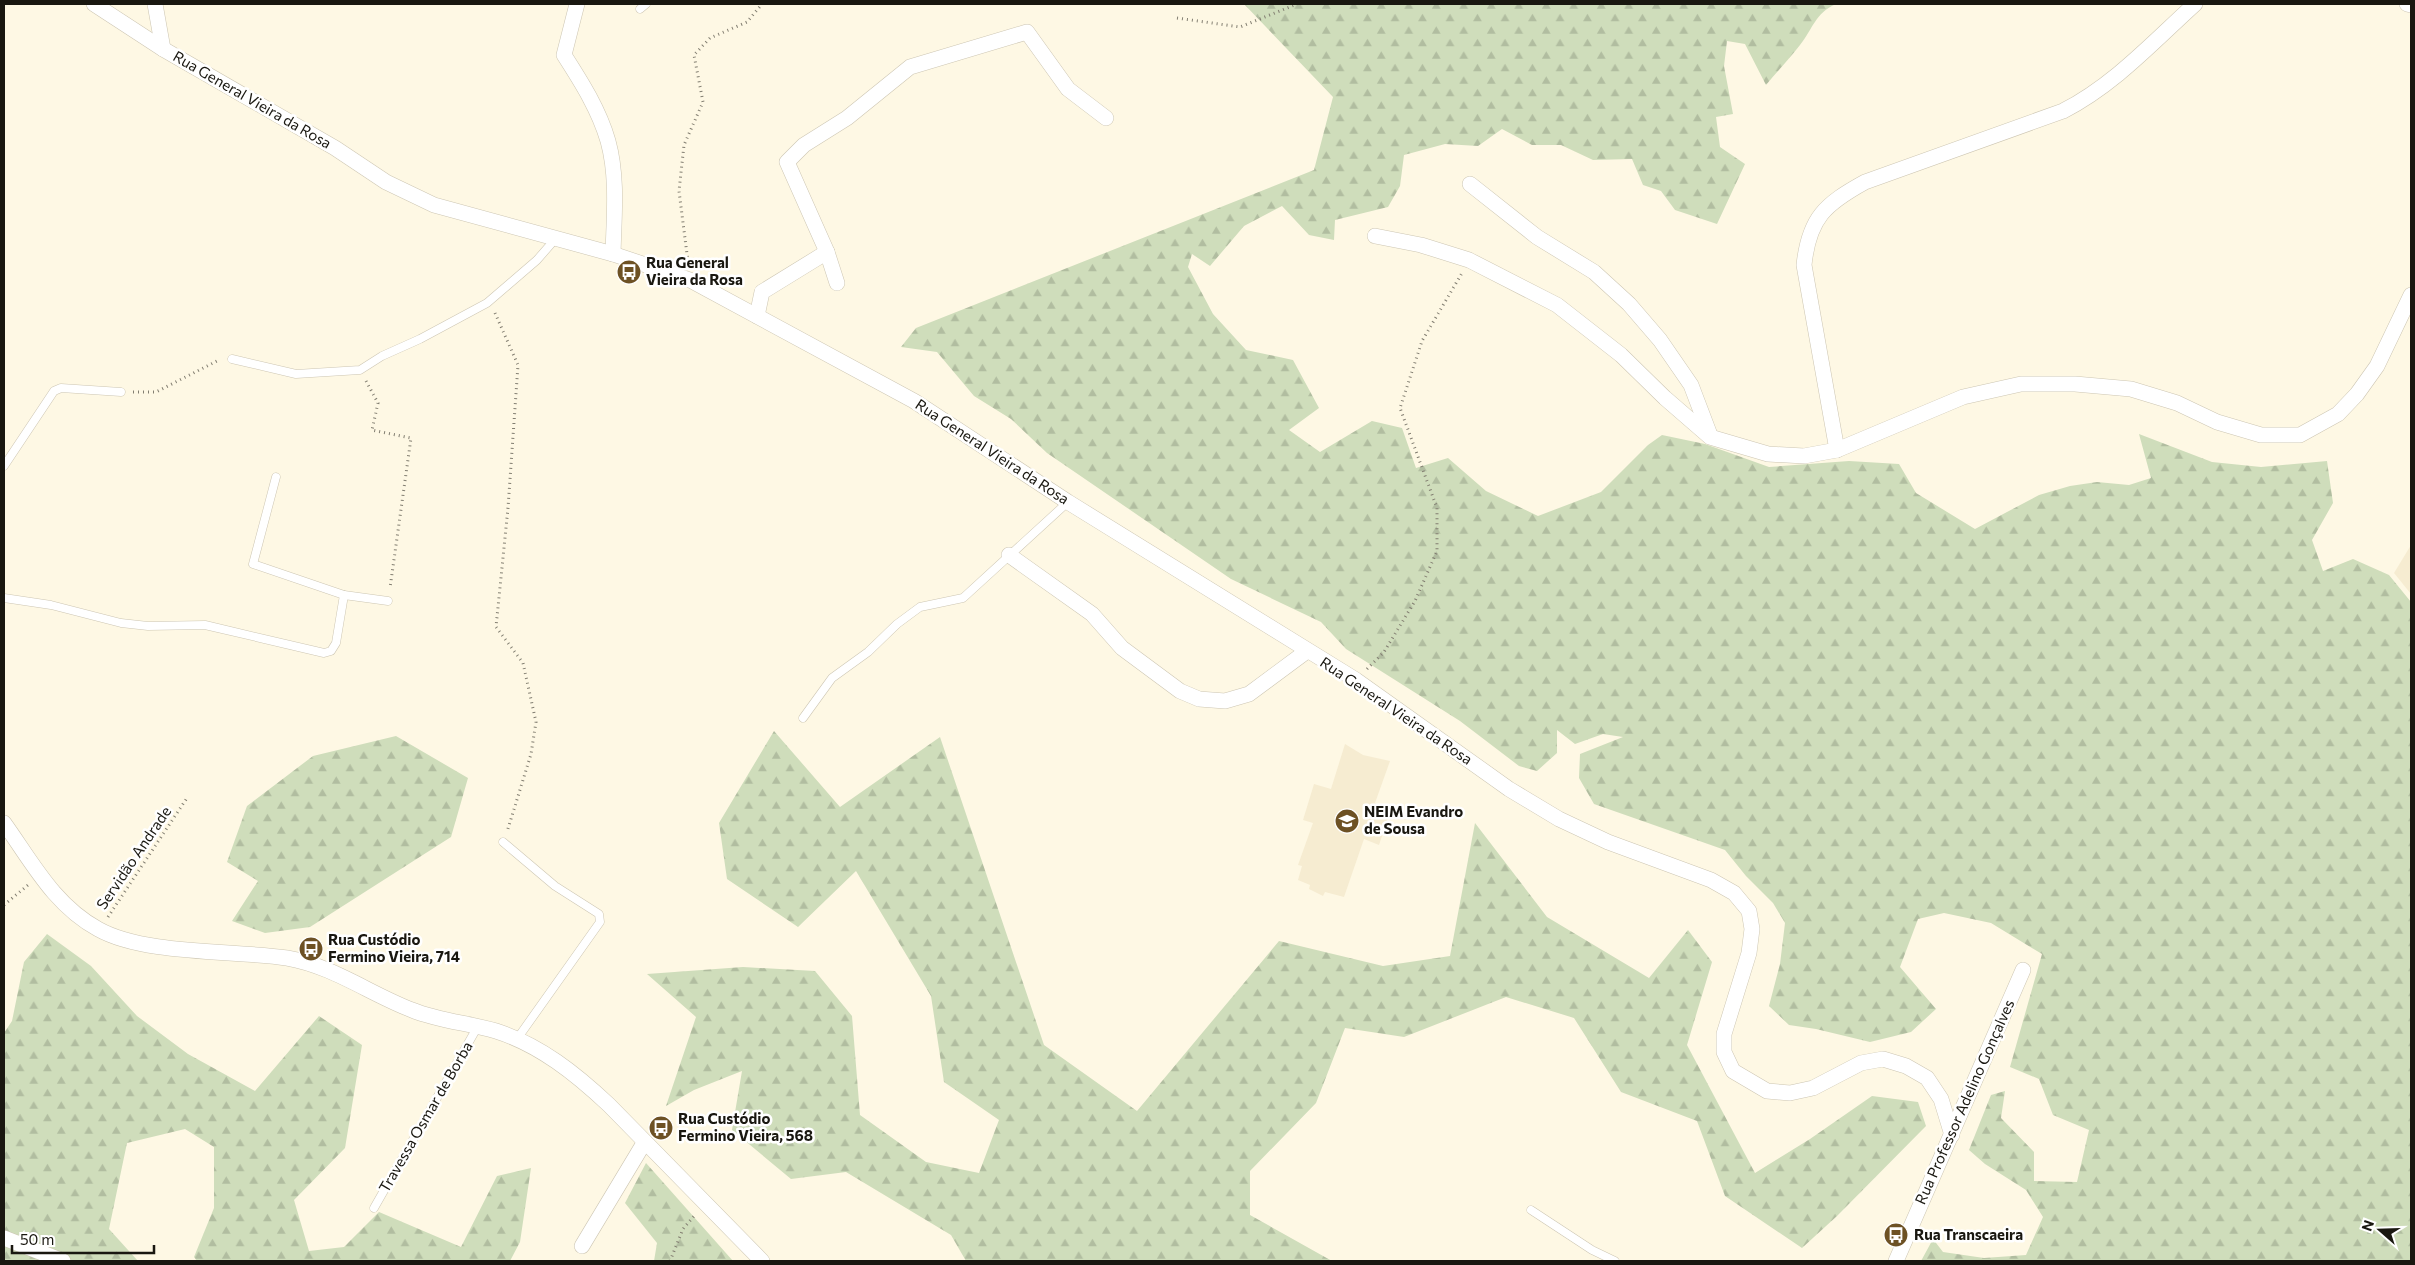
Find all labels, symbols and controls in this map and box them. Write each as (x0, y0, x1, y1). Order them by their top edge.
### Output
street label: Rua General Vieira da Rosa (170, 46, 335, 152)
place label: Rua General Vieira da Rosa (646, 253, 743, 288)
bus stop icon: Rua General Vieira da Rosa (616, 259, 642, 285)
street label: Rua General Vieira da Rosa (912, 395, 1073, 508)
street label: Rua General Vieira da Rosa (1317, 652, 1476, 768)
street label: Servidão Andrade (92, 802, 174, 912)
place label: NEIM Evandro de Sousa (1364, 802, 1463, 837)
school or university icon: NEIM Evandro de Sousa (1334, 808, 1360, 834)
place label: Rua Custódio Fermino Vieira, 714 (328, 930, 460, 965)
bus stop icon: Rua Custódio Fermino Vieira, 714 (298, 936, 324, 962)
street label: Rua Professor Adelino Gonçalves (1911, 996, 2018, 1207)
street label: Travessa Osmar de Borba (375, 1038, 476, 1195)
place label: Rua Custódio Fermino Vieira, 568 (678, 1109, 813, 1144)
bus stop icon: Rua Custódio Fermino Vieira, 568 (648, 1115, 674, 1141)
north arrow (2355, 1205, 2405, 1255)
text: N (2358, 1218, 2377, 1233)
scale bar (12, 1222, 155, 1254)
bus stop icon: Rua Transcaeira (1883, 1222, 1909, 1248)
place label: Rua Transcaeira (1914, 1225, 2023, 1243)
text: 50 m (20, 1230, 54, 1248)

